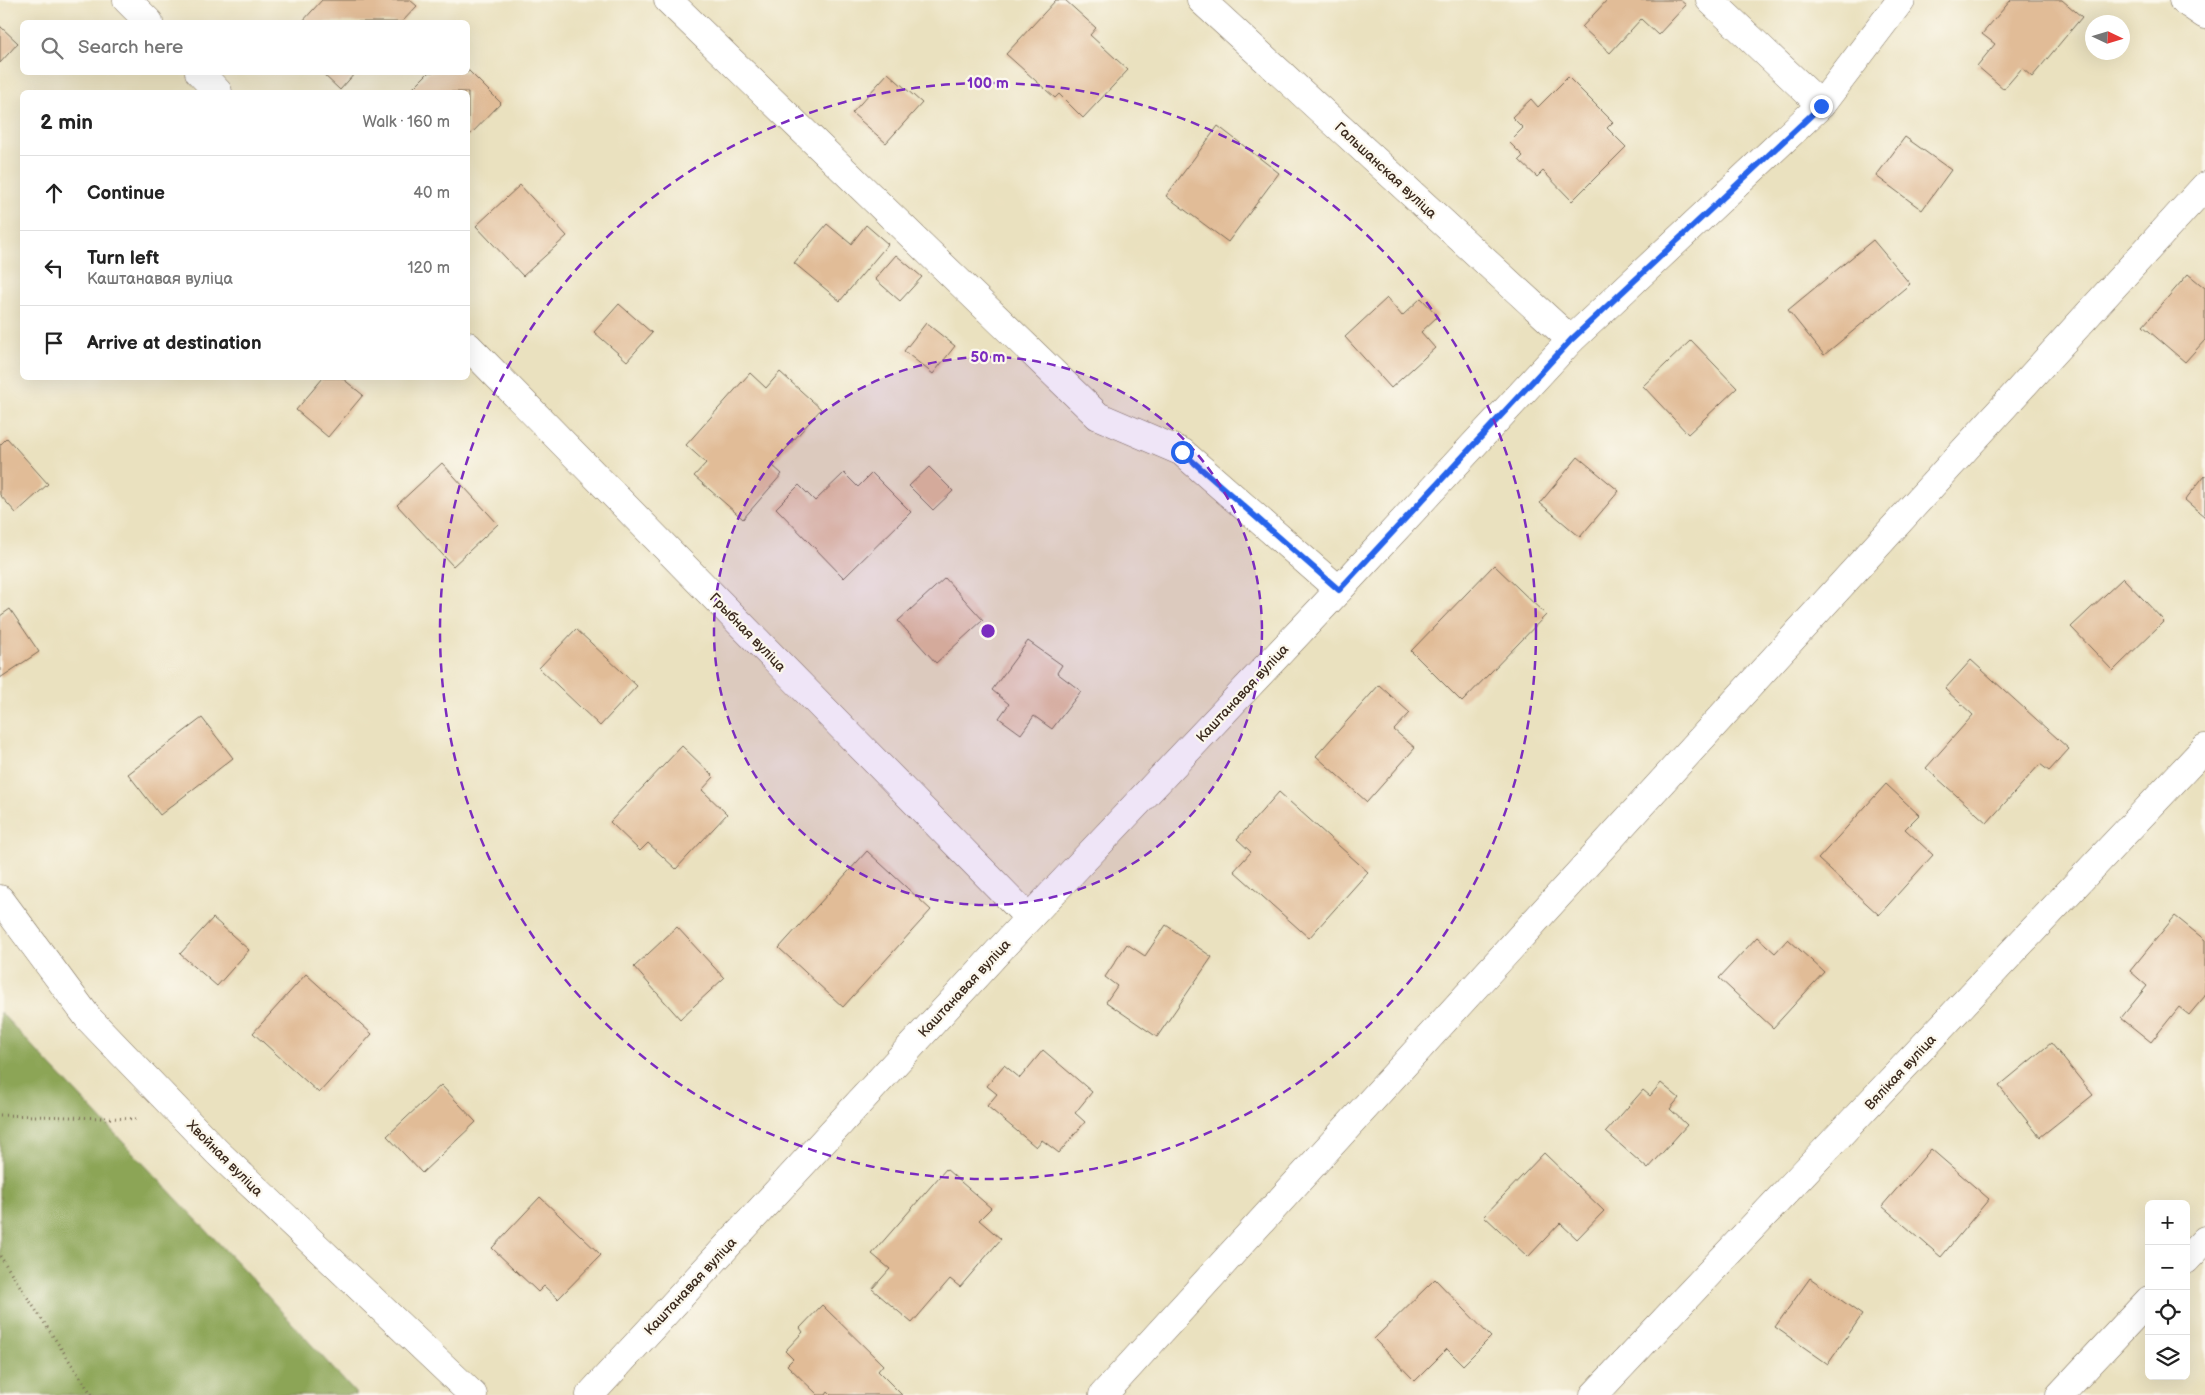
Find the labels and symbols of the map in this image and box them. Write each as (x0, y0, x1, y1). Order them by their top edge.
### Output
north arrow (2085, 15, 2130, 60)
text: 100 m (967, 74, 1009, 93)
route end (1810, 95, 1833, 118)
street label: Гальшанская вуліца (1331, 119, 1441, 223)
text: 50 m (971, 348, 1006, 367)
route start (1171, 441, 1194, 464)
street label: Грыбная вуліца (706, 589, 790, 676)
centre of rings (979, 622, 997, 640)
street label: Каштанавая вуліца (1193, 640, 1293, 746)
street label: Каштанавая вуліца (915, 935, 1015, 1041)
street label: Вялікая вуліца (1861, 1031, 1940, 1114)
street label: Хвойная вуліца (183, 1117, 267, 1200)
street label: Каштанавая вуліца (641, 1233, 741, 1339)

